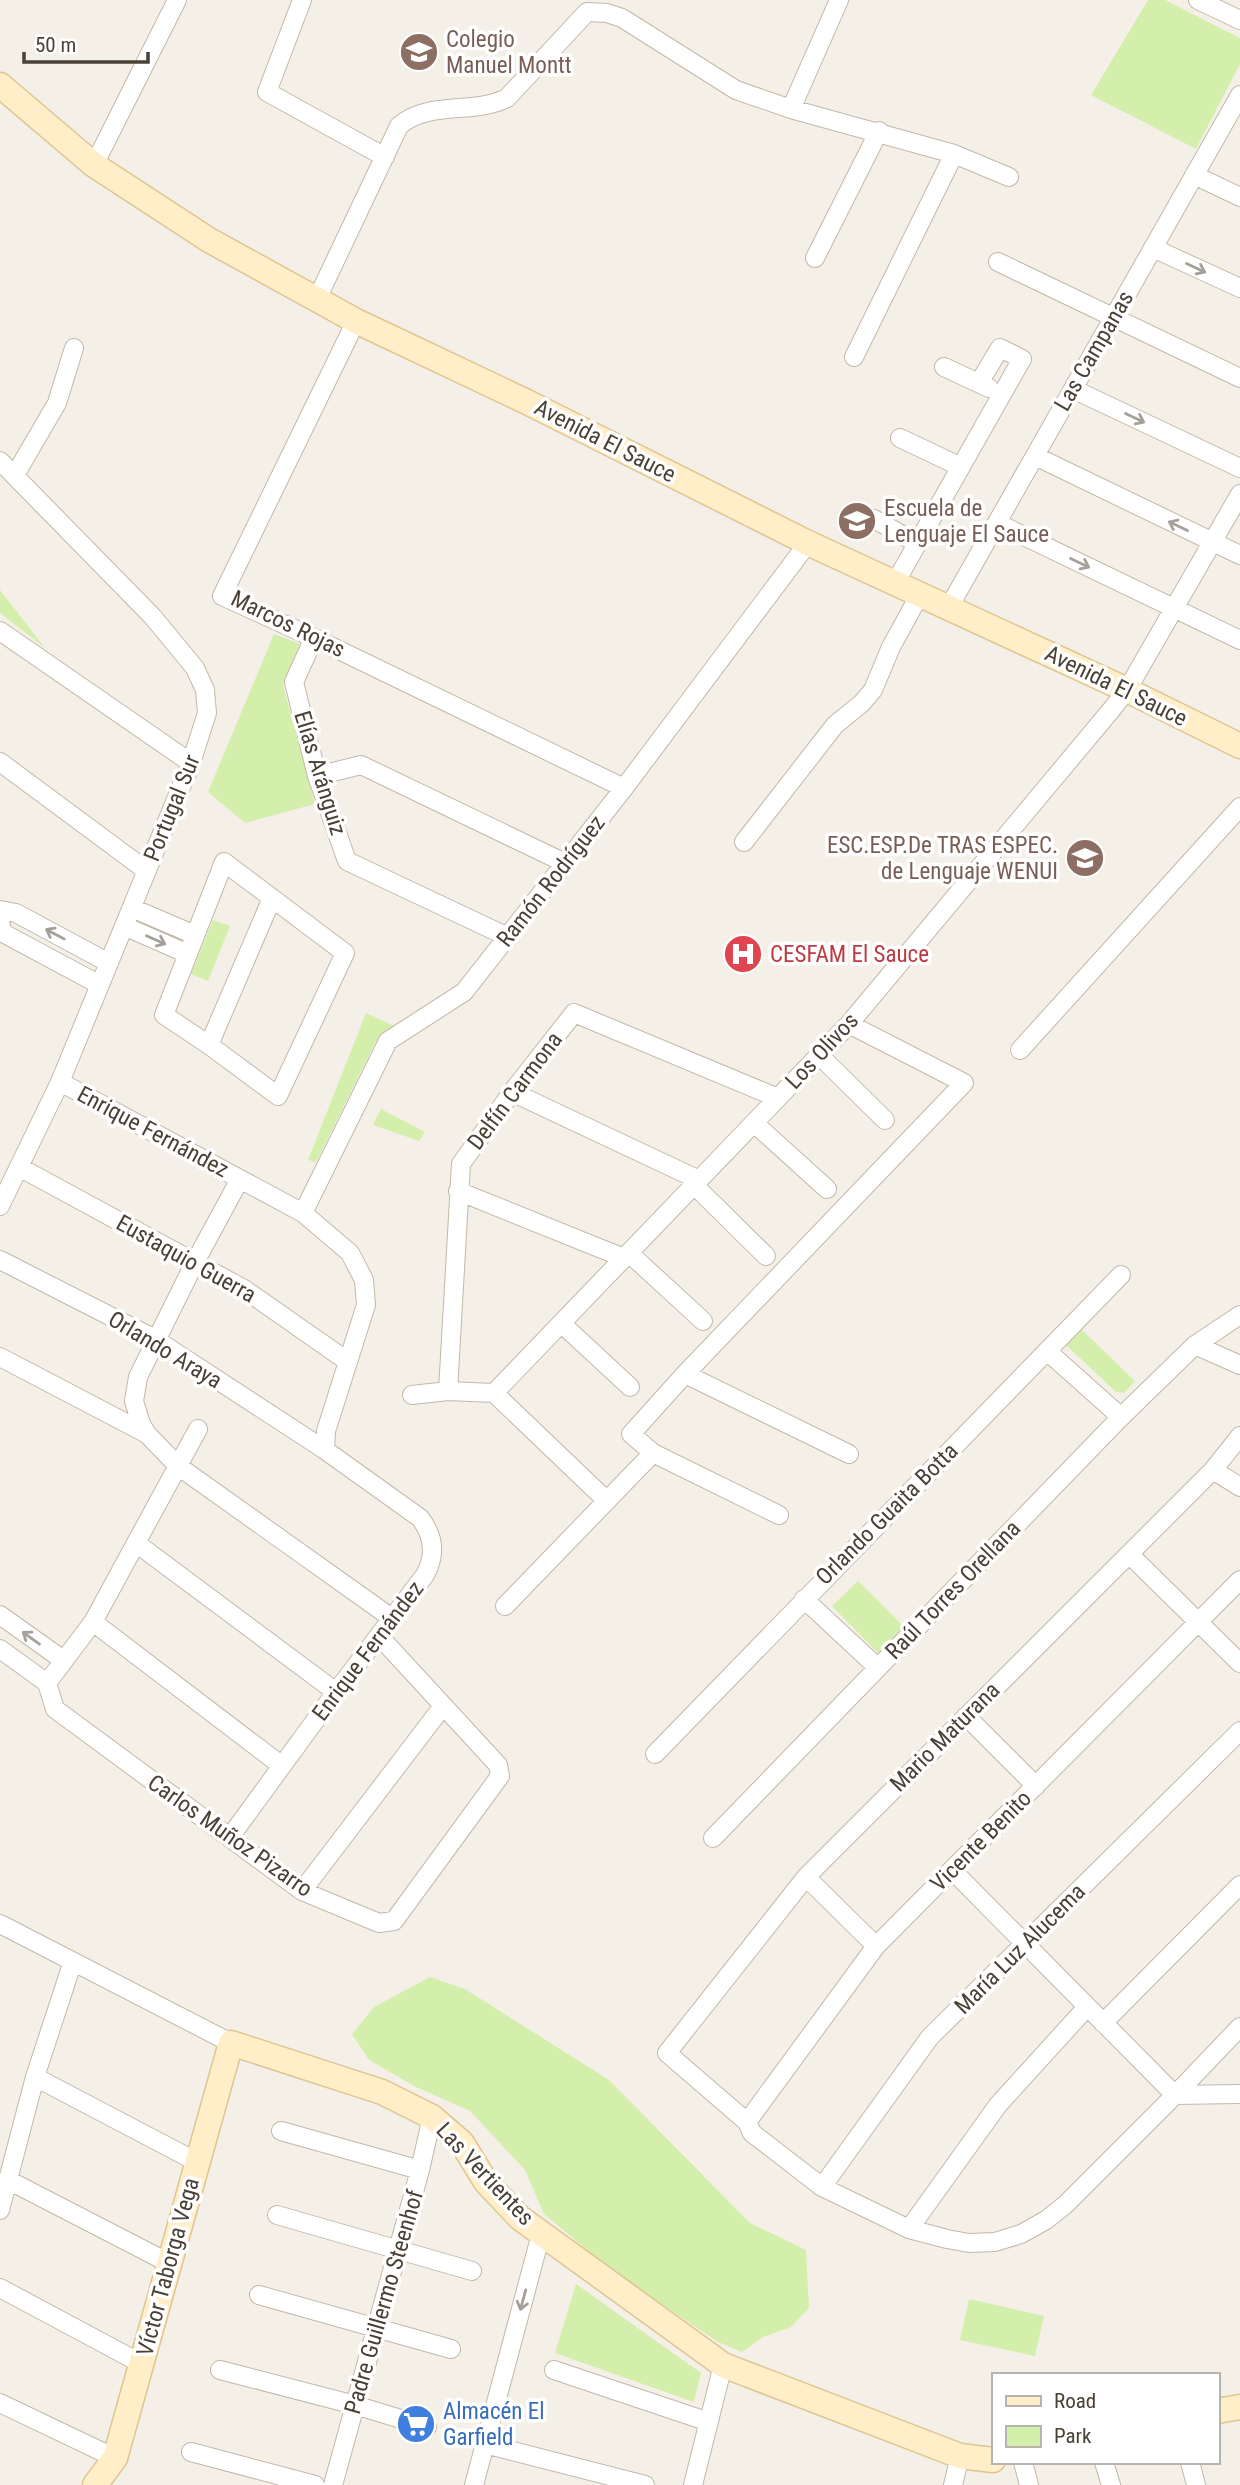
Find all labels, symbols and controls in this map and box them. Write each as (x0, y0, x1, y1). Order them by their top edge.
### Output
scale bar (24, 21, 149, 65)
place label: Colegio Manuel Montt (446, 26, 572, 79)
school or university icon: Colegio Manuel Montt (398, 31, 440, 73)
text: 50 m (35, 33, 76, 57)
one-way arrow (1185, 262, 1207, 275)
street label: Las Campanas (1049, 286, 1139, 416)
street label: Avenida El Sauce (530, 394, 680, 488)
one-way arrow (1124, 412, 1145, 425)
place label: Escuela de Lenguaje El Sauce (884, 495, 1049, 548)
school or university icon: Escuela de Lenguaje El Sauce (836, 500, 878, 542)
one-way arrow (1168, 518, 1189, 531)
one-way arrow (1069, 557, 1090, 571)
street label: Marcos Rojas (227, 585, 349, 663)
street label: Avenida El Sauce (1041, 640, 1191, 732)
street label: Elías Aránguiz (288, 707, 352, 839)
street label: Portugal Sur (138, 751, 206, 865)
street label: Ramón Rodríguez (491, 810, 611, 952)
place label: ESC.ESP.De TRAS ESPEC. de Lenguaje WENUI (827, 832, 1058, 885)
school or university icon: ESC.ESP.De TRAS ESPEC. de Lenguaje WENUI (1064, 837, 1106, 879)
one-way arrow (46, 927, 66, 941)
hospital icon: CESFAM El Sauce (722, 933, 764, 975)
one-way arrow (145, 934, 166, 947)
place label: CESFAM El Sauce (770, 941, 929, 968)
street label: Los Olivos (780, 1007, 864, 1095)
street label: Delfín Carmona (462, 1027, 568, 1155)
street label: Enrique Fernández (73, 1081, 233, 1183)
street label: Eustaquio Guerra (111, 1210, 261, 1308)
street label: Orlando Araya (103, 1306, 227, 1394)
street label: Orlando Guaita Botta (811, 1438, 963, 1590)
street label: Raúl Torres Orellana (880, 1515, 1026, 1665)
street label: Enrique Fernández (307, 1576, 429, 1726)
one-way arrow (22, 1631, 41, 1645)
street label: Mario Maturana (885, 1677, 1005, 1797)
street label: Carlos Muñoz Pizarro (143, 1769, 317, 1903)
street label: Vicente Benito (925, 1785, 1037, 1897)
street label: María Luz Alucema (949, 1878, 1091, 2020)
street label: Las Vertientes (431, 2117, 539, 2231)
street label: Víctor Taborga Vega (131, 2175, 205, 2359)
street label: Padre Guillermo Steenhof (339, 2186, 429, 2417)
one-way arrow (516, 2289, 529, 2311)
legend (992, 2373, 1219, 2464)
text: Road (1054, 2389, 1096, 2413)
place label: Almacén El Garfield (443, 2398, 544, 2451)
supermarket icon: Almacén El Garfield (395, 2403, 437, 2445)
text: Park (1054, 2424, 1092, 2448)

